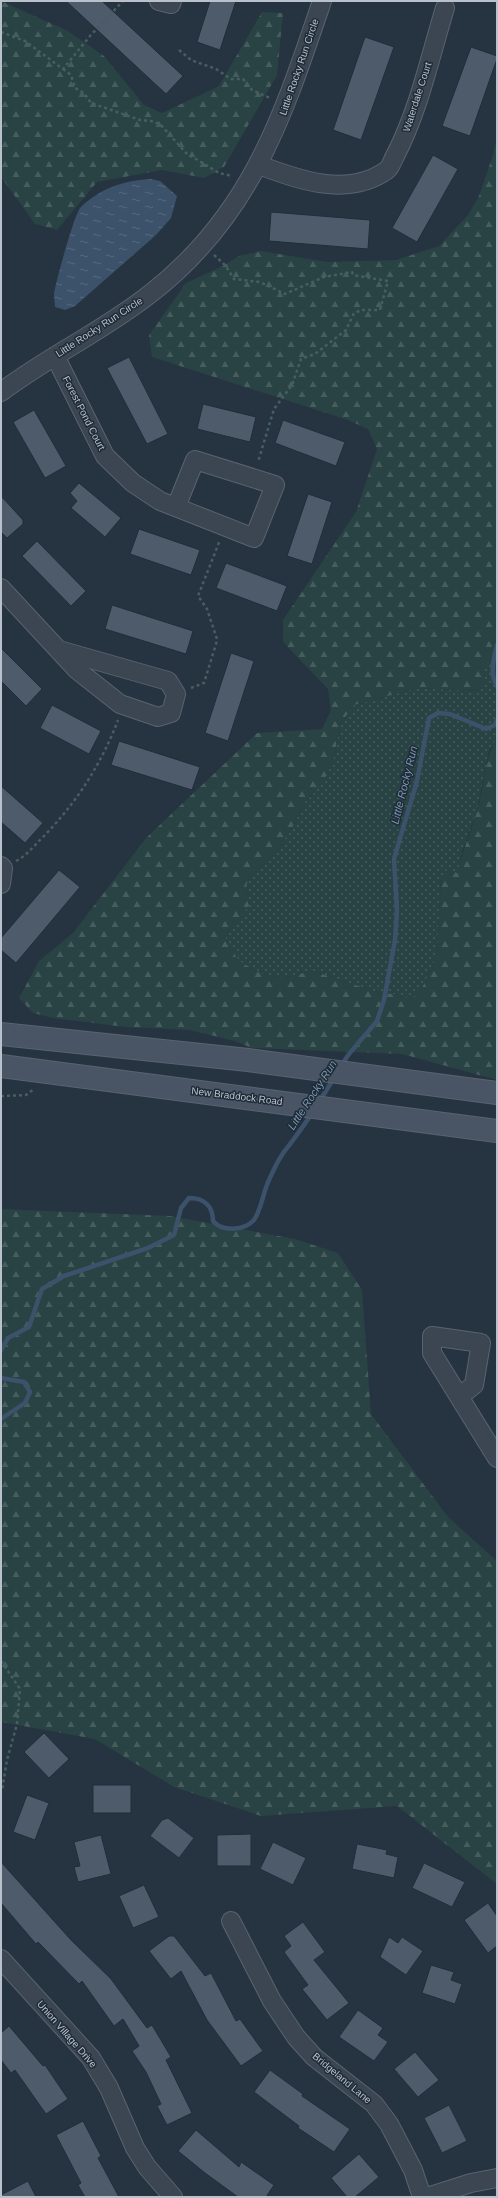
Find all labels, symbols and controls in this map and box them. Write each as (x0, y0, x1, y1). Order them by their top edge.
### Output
street label: Little Rocky Run Circle (277, 17, 321, 117)
street label: Waterdale Court (401, 61, 433, 133)
street label: Little Rocky Run Circle (54, 295, 145, 359)
street label: Forest Pond Court (61, 374, 108, 452)
water label: Little Rocky Run (388, 745, 420, 825)
water label: Little Rocky Run (285, 1058, 339, 1132)
street label: New Braddock Road (191, 1085, 283, 1107)
street label: Union Village Drive (35, 1998, 99, 2070)
street label: Bridgeland Lane (311, 2050, 374, 2106)

